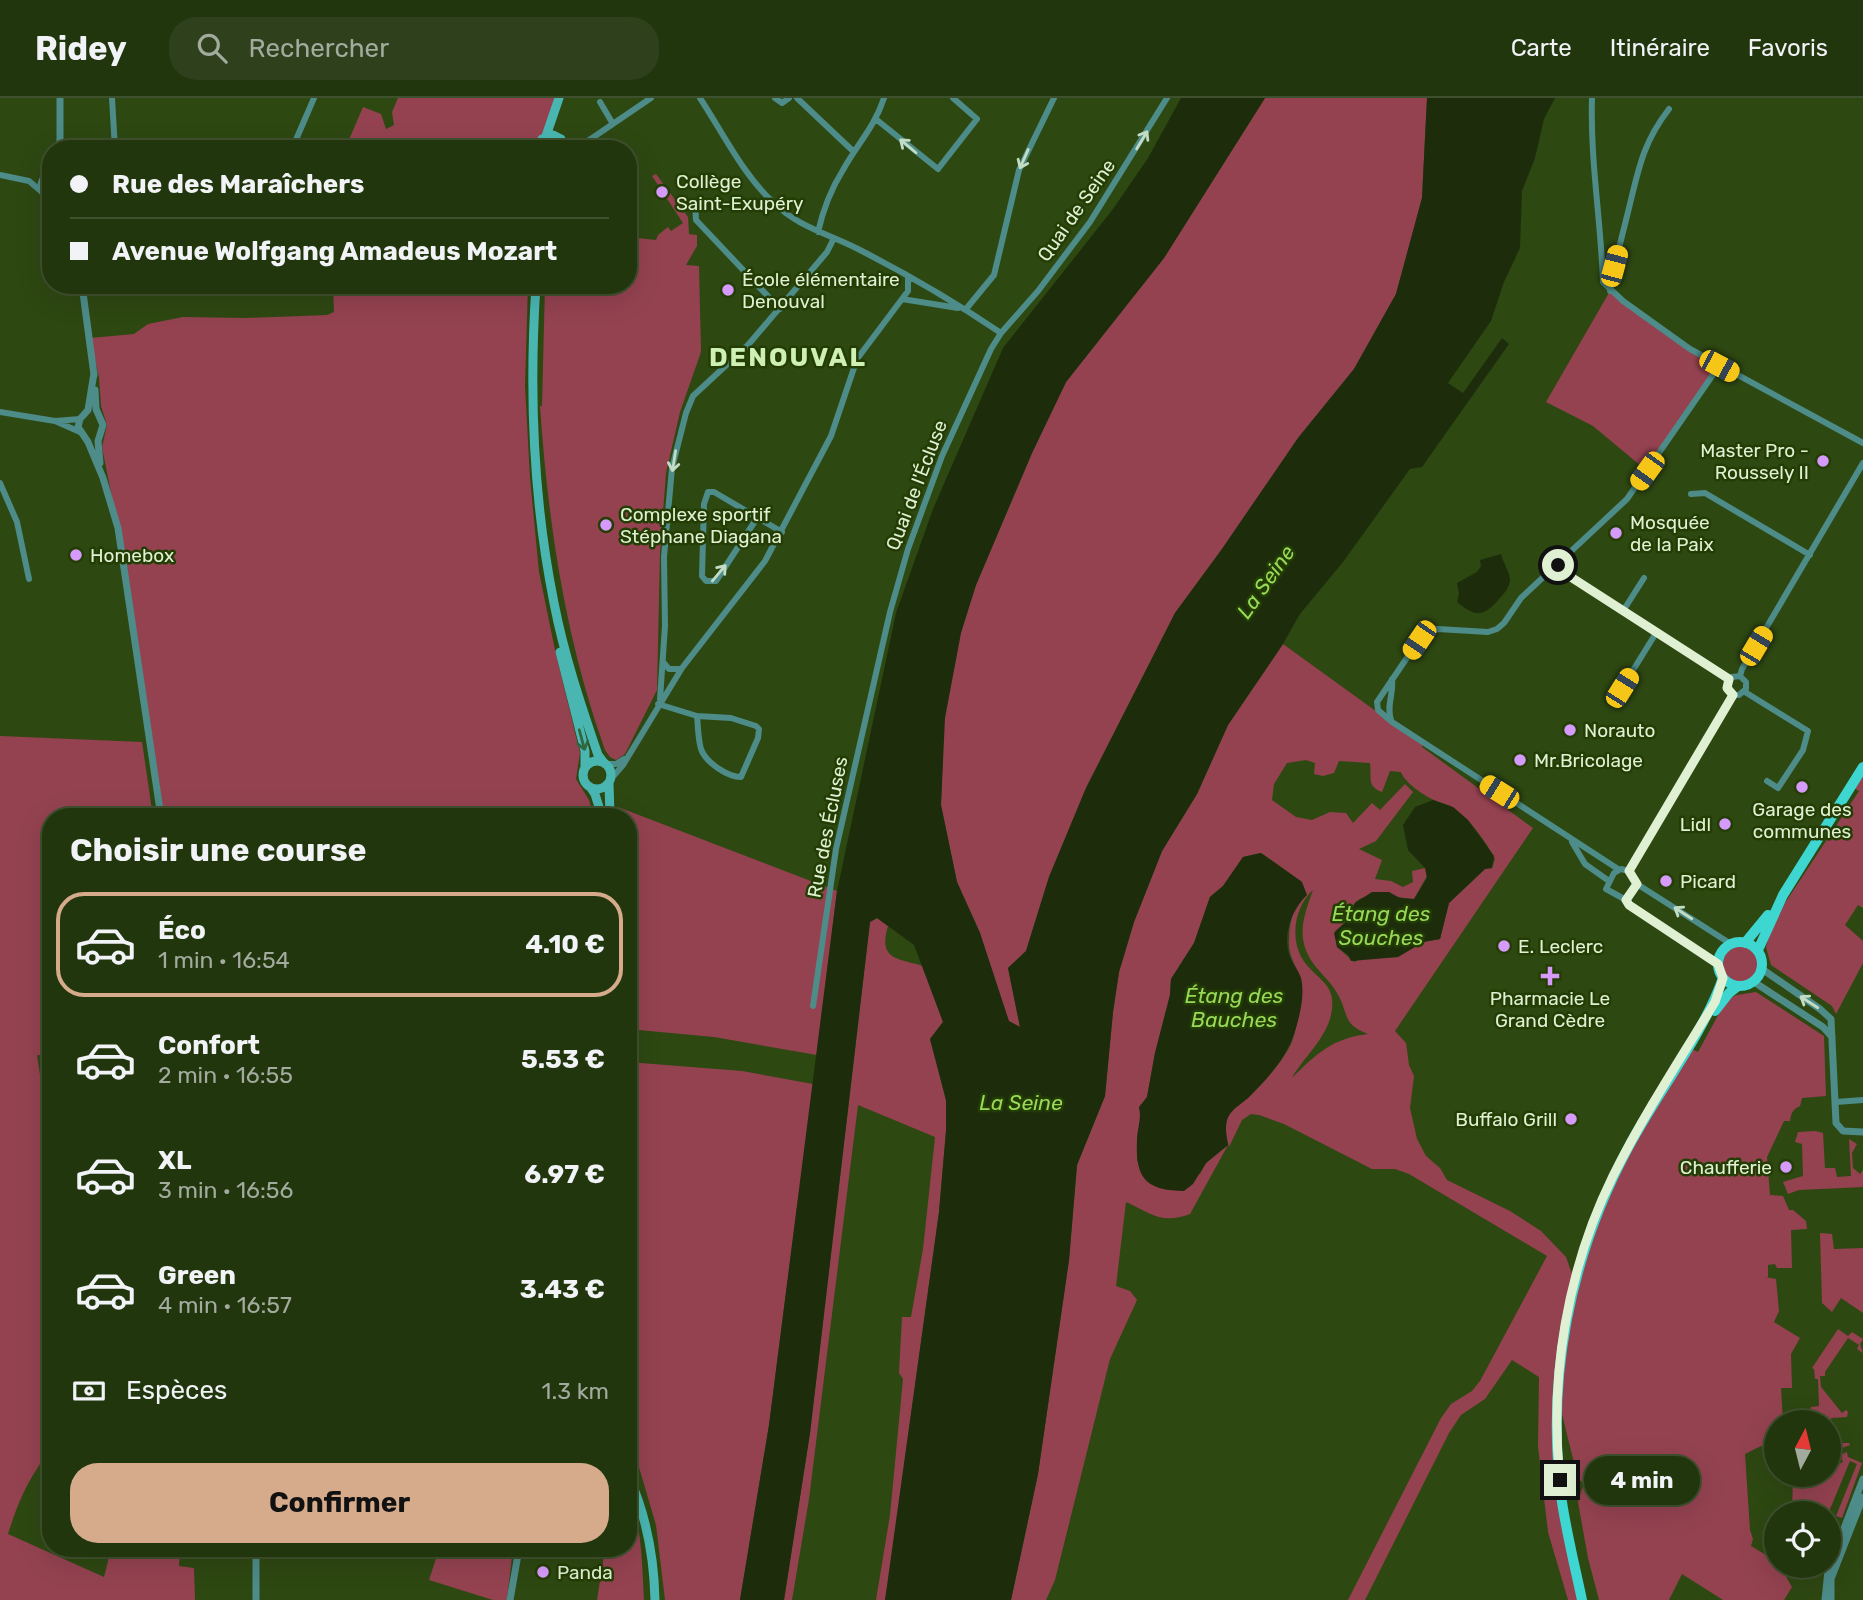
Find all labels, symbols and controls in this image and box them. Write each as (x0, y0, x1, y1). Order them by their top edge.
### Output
search box (169, 17, 659, 80)
text: Ridey (35, 29, 127, 68)
icon: search (193, 29, 231, 67)
text: Rechercher (249, 33, 389, 64)
text: Carte (1511, 34, 1572, 62)
text: Itinéraire (1610, 34, 1710, 62)
text: Favoris (1748, 34, 1828, 62)
one-way arrow (1136, 130, 1150, 150)
one-way arrow (899, 138, 917, 154)
one-way arrow (1017, 148, 1030, 169)
street label: Quai de Seine (1033, 155, 1120, 266)
text: Rue des Maraîchers (112, 169, 364, 200)
place label: Collège Saint-Exupéry (676, 170, 803, 215)
marker: Collège Saint-Exupéry (654, 184, 670, 200)
text: Avenue Wolfgang Amadeus Mozart (112, 236, 557, 267)
car (1599, 243, 1630, 289)
place label: École élémentaire Denouval (742, 268, 900, 313)
marker: École élémentaire Denouval (720, 282, 736, 298)
district label: DENOUVAL (709, 342, 867, 373)
car (1696, 347, 1743, 385)
street label: Quai de l'Écluse (881, 417, 952, 554)
place label: Master Pro - Roussely II (1700, 439, 1809, 484)
car (1627, 448, 1668, 494)
one-way arrow (667, 450, 680, 472)
marker: Master Pro - Roussely II (1815, 453, 1831, 469)
place label: Complexe sportif Stéphane Diagana (620, 503, 782, 548)
place label: Mosquée de la Paix (1630, 511, 1714, 556)
marker: Complexe sportif Stéphane Diagana (598, 517, 614, 533)
marker: Mosquée de la Paix (1608, 525, 1624, 541)
water label: La Seine (1231, 540, 1300, 623)
place label: Homebox (90, 544, 174, 567)
marker: Homebox (68, 547, 84, 563)
route start (1542, 549, 1574, 581)
one-way arrow (711, 565, 727, 583)
car (1399, 617, 1440, 663)
car (1737, 623, 1776, 669)
car (1602, 665, 1643, 711)
place label: Norauto (1584, 719, 1655, 742)
marker: Norauto (1562, 722, 1578, 738)
one-way arrow (576, 729, 589, 751)
place label: Mr.Bricolage (1534, 749, 1643, 772)
marker: Mr.Bricolage (1512, 752, 1528, 768)
street label: Rue des Écluses (803, 755, 852, 900)
car (1476, 772, 1523, 812)
marker: Garage des communes (1794, 779, 1810, 795)
place label: Garage des communes (1752, 798, 1852, 843)
place label: Lidl (1680, 813, 1711, 836)
marker: Lidl (1717, 816, 1733, 832)
text: Choisir une course (70, 831, 367, 869)
place label: Picard (1680, 870, 1736, 893)
marker: Picard (1658, 873, 1674, 889)
water label: Étang des Souches (1332, 901, 1430, 950)
one-way arrow (1673, 906, 1693, 920)
icon: car (74, 913, 137, 976)
text: Éco (158, 915, 206, 946)
text: 4.10 € (525, 929, 605, 960)
place label: E. Leclerc (1518, 935, 1603, 958)
marker: E. Leclerc (1496, 938, 1512, 954)
text: 1 min · 16:54 (158, 946, 290, 974)
marker: Pharmacie Le Grand Cèdre (1542, 968, 1558, 984)
water label: Étang des Bauches (1185, 983, 1283, 1032)
place label: Pharmacie Le Grand Cèdre (1490, 987, 1610, 1032)
one-way arrow (1800, 994, 1819, 1009)
icon: car (74, 1028, 137, 1091)
text: Confort (158, 1030, 260, 1061)
text: 5.53 € (521, 1044, 605, 1075)
text: 2 min · 16:55 (158, 1061, 293, 1089)
water label: La Seine (979, 1090, 1063, 1115)
place label: Buffalo Grill (1455, 1108, 1557, 1131)
marker: Buffalo Grill (1563, 1111, 1579, 1127)
icon: car (74, 1143, 137, 1206)
text: XL (158, 1145, 191, 1176)
place label: Chaufferie (1680, 1156, 1772, 1179)
text: 6.97 € (524, 1159, 605, 1190)
marker: Chaufferie (1778, 1159, 1794, 1175)
text: 3 min · 16:56 (158, 1176, 293, 1204)
icon: car (74, 1258, 137, 1321)
text: Green (158, 1260, 236, 1291)
text: 3.43 € (520, 1274, 605, 1305)
text: 4 min · 16:57 (158, 1291, 292, 1319)
icon: cash (70, 1372, 108, 1410)
text: Espèces (126, 1375, 227, 1406)
text: 1.3 km (542, 1377, 609, 1405)
north arrow (1764, 1410, 1841, 1488)
map controls (1764, 1410, 1841, 1578)
callout: 4 min (1584, 1456, 1700, 1504)
button: Confirmer (70, 1463, 609, 1543)
route end (1544, 1464, 1576, 1496)
text: 4 min (1610, 1466, 1674, 1494)
button: locate (1764, 1501, 1841, 1578)
place label: Panda (557, 1561, 613, 1584)
marker: Panda (535, 1564, 551, 1580)

